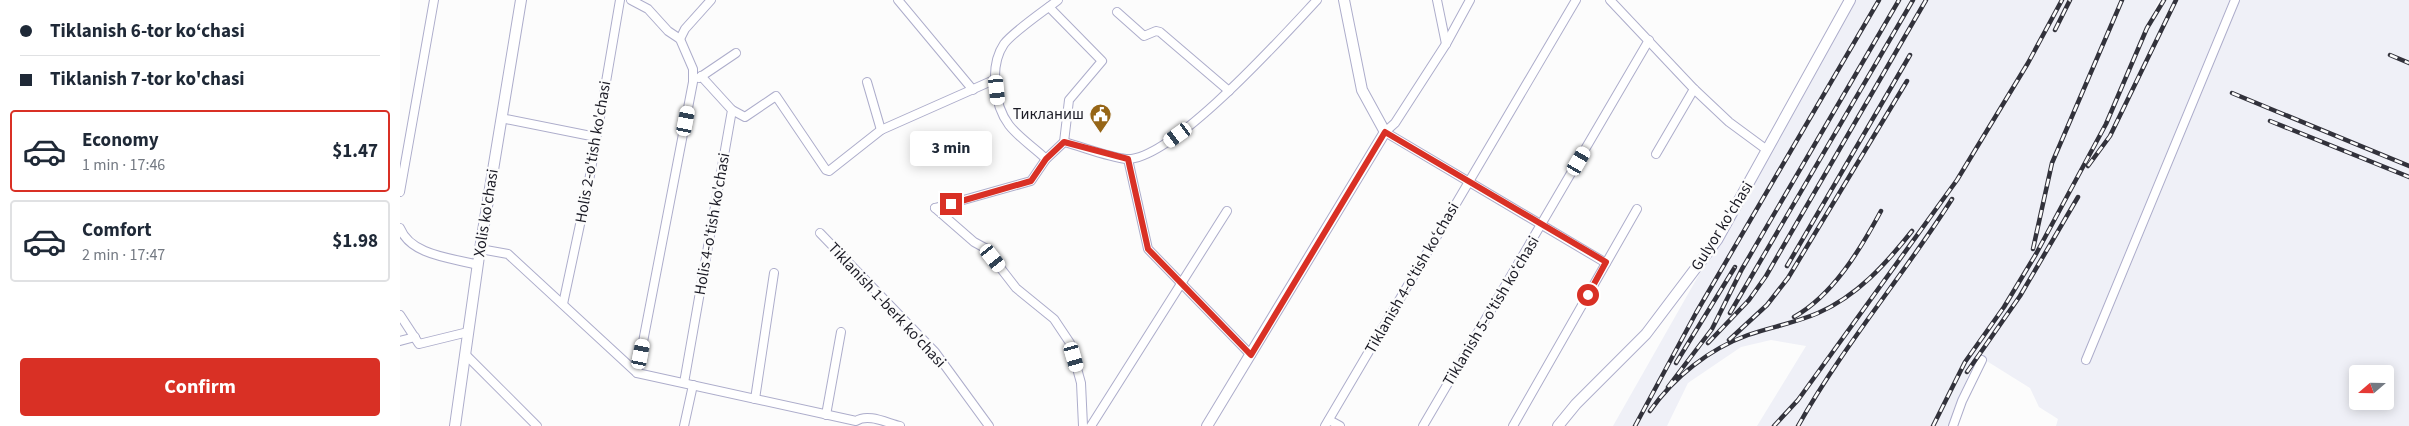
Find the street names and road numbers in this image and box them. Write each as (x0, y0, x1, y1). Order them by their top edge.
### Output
street label: Holis 2-o'tish ko'chasi (570, 79, 616, 225)
street label: Holis 4-o'tish ko'chasi (689, 151, 735, 297)
street label: Xolis ko'chasi (468, 167, 504, 259)
street label: Gulyor ko'chasi (1686, 177, 1758, 275)
street label: Tiklanish 4-o'tish ko‘chasi (1360, 198, 1464, 358)
street label: Tiklanish 5-o'tish ko‘chasi (1437, 232, 1545, 390)
street label: Tiklanish 1-berk ko'chasi (823, 237, 951, 373)

